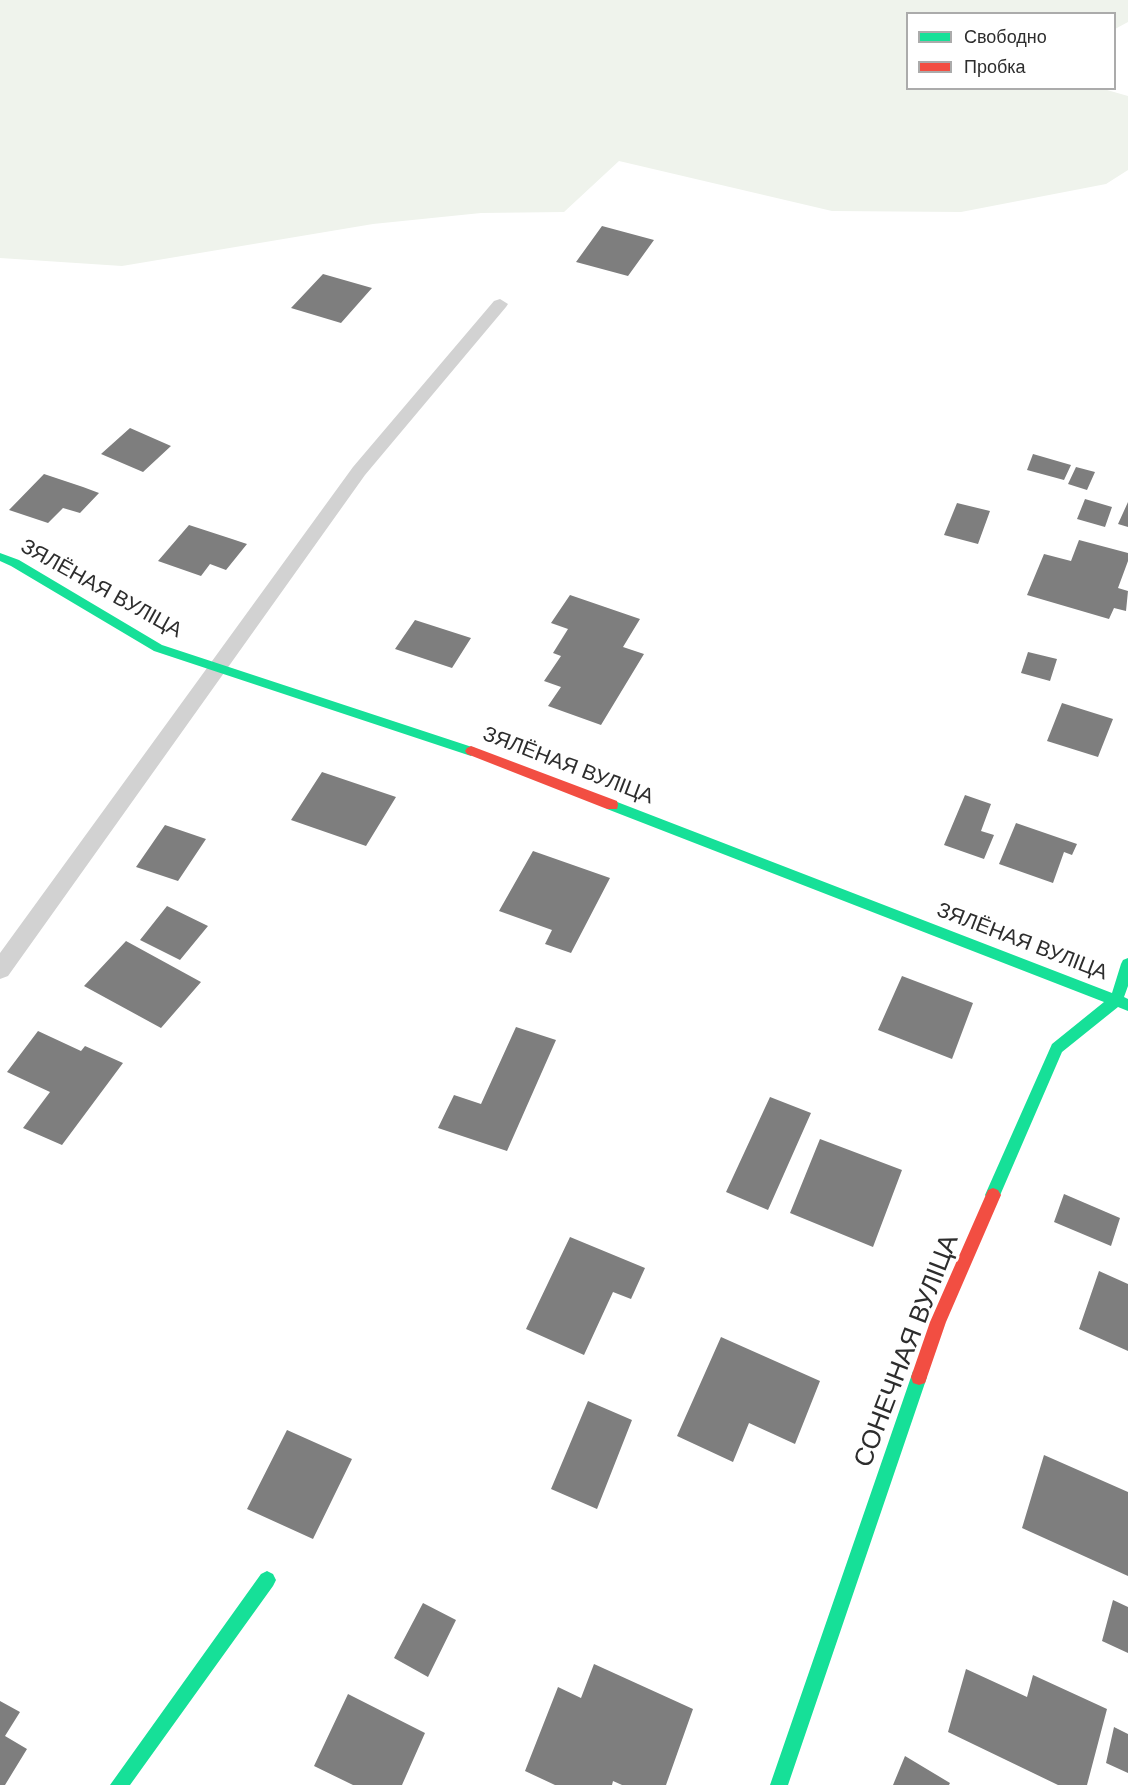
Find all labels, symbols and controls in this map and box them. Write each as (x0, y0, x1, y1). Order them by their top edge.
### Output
legend (906, 12, 1116, 90)
text: Свободно (964, 27, 1047, 47)
text: Пробка (964, 57, 1026, 77)
street label: ЗЯЛЁНАЯ ВУЛІЦА (16, 534, 186, 644)
street label: ЗЯЛЁНАЯ ВУЛІЦА (479, 722, 657, 810)
street label: ЗЯЛЁНАЯ ВУЛІЦА (933, 898, 1111, 986)
street label: СОНЕЧНАЯ ВУЛІЦА (848, 1230, 966, 1472)

